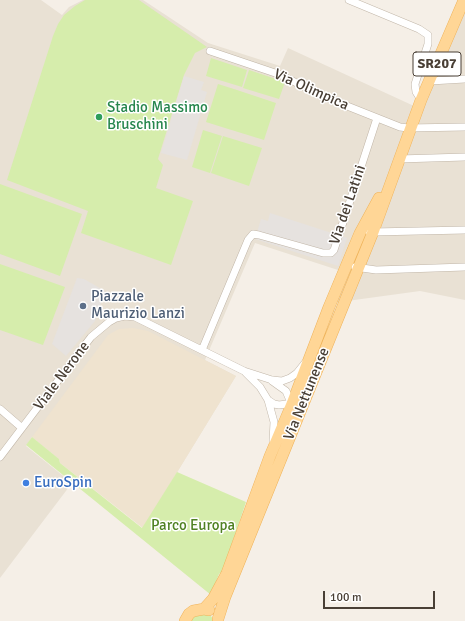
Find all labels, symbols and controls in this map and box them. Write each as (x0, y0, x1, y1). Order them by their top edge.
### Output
road number: SR207 (413, 52, 461, 76)
street label: Via Olimpica (271, 65, 351, 115)
place label: Stadio Massimo Bruschini (107, 99, 208, 134)
marker: Stadio Massimo Bruschini (94, 112, 104, 122)
street label: Via dei Latini (326, 163, 370, 247)
place label: Piazzale Maurizio Lanzi (91, 288, 185, 323)
marker: Piazzale Maurizio Lanzi (78, 301, 88, 311)
street label: Viale Nerone (30, 338, 94, 414)
street label: Via Nettunense (280, 345, 334, 443)
place label: EuroSpin (34, 474, 92, 492)
marker: EuroSpin (21, 478, 31, 488)
park label: Parco Europa (151, 517, 235, 535)
scale bar (325, 583, 437, 609)
text: 100 m (330, 590, 362, 605)

